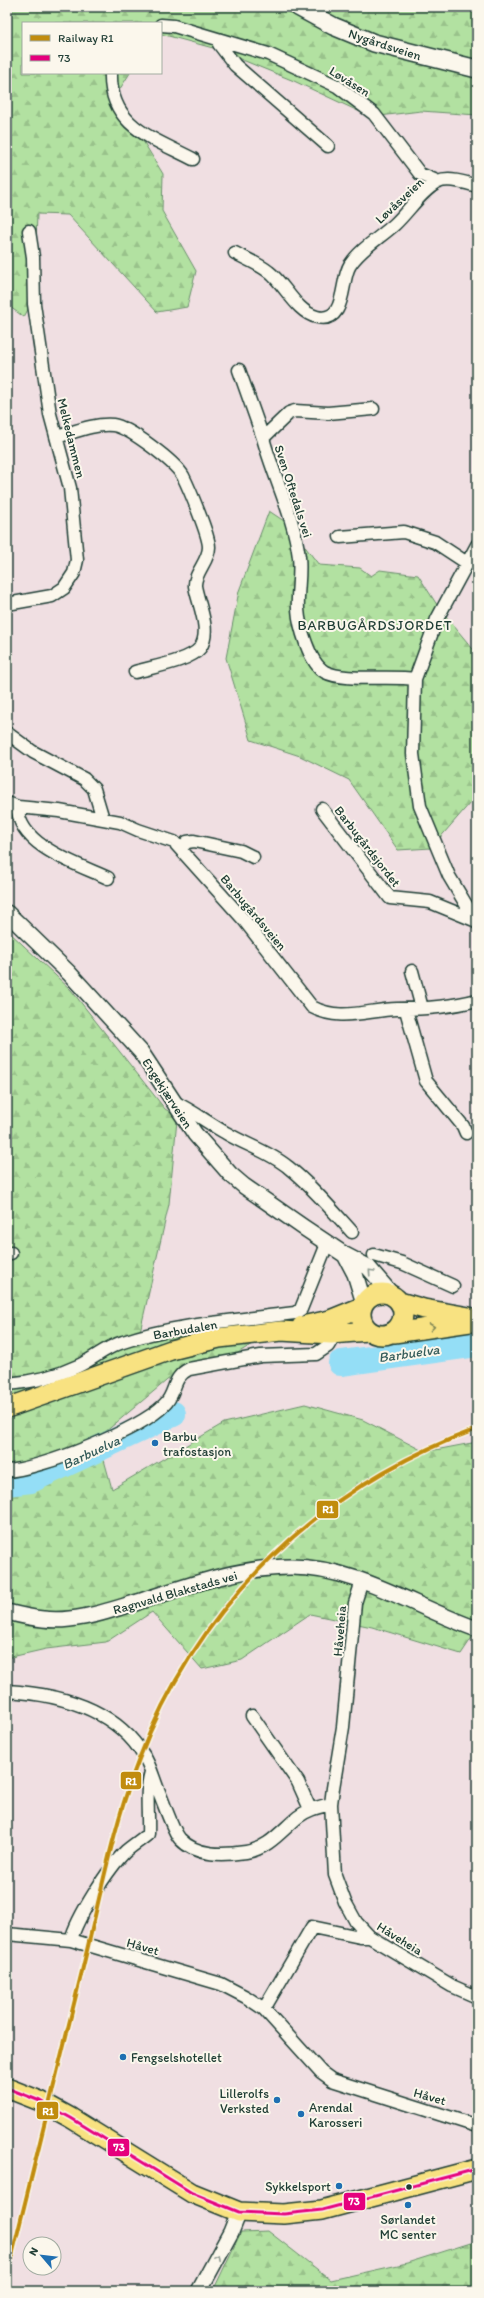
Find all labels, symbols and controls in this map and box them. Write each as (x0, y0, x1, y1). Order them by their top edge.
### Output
legend (22, 22, 162, 74)
street label: Nygårdsveien (347, 26, 424, 63)
text: Railway R1 (58, 31, 114, 45)
text: 73 (58, 51, 71, 65)
street label: Løvåsen (327, 63, 373, 100)
street label: Løvåsveien (372, 174, 427, 227)
street label: Melkedammen (54, 397, 89, 480)
street label: Sven Oftedals vei (272, 443, 316, 539)
district label: BARBUGÅRDSJORDET (297, 617, 453, 634)
street label: Barbugårdsjordet (331, 803, 404, 890)
street label: Barbugårdsveien (218, 871, 290, 953)
street label: Engekjærveien (139, 1055, 196, 1132)
one-way arrow (369, 1269, 376, 1277)
street label: Barbudalen (152, 1316, 218, 1343)
one-way arrow (429, 1323, 435, 1332)
water label: Barbuelva (378, 1341, 441, 1366)
place label: Barbu trafostasjon (163, 1429, 231, 1459)
water label: Barbuelva (60, 1432, 123, 1473)
marker: Barbu trafostasjon (150, 1438, 160, 1448)
line badge: R1 (316, 1500, 339, 1519)
text: R1 (322, 1503, 335, 1516)
street label: Ragnvald Blakstads vei (111, 1568, 239, 1617)
street label: Håveheia (330, 1605, 349, 1657)
line badge: R1 (120, 1771, 142, 1790)
text: R1 (125, 1775, 138, 1788)
street label: Håveheia (374, 1919, 425, 1958)
street label: Håvet (125, 1935, 161, 1958)
place label: Fengselshotellet (131, 2050, 222, 2065)
marker: Fengselshotellet (118, 2052, 128, 2062)
street label: Håvet (412, 2085, 448, 2108)
place label: Lillerolfs Verksted (219, 2086, 269, 2116)
marker: Lillerolfs Verksted (272, 2095, 282, 2105)
place label: Arendal Karosseri (309, 2100, 362, 2130)
line badge: R1 (36, 2101, 59, 2120)
text: R1 (42, 2105, 55, 2118)
marker: Arendal Karosseri (296, 2109, 306, 2119)
line badge: 73 (107, 2138, 130, 2157)
text: 73 (112, 2141, 125, 2154)
place label: Sykkelsport (265, 2179, 331, 2194)
marker: Sykkelsport (334, 2181, 344, 2191)
unlabelled marker (404, 2182, 414, 2192)
line badge: 73 (343, 2192, 366, 2211)
text: 73 (347, 2195, 360, 2208)
marker: Sørlandet MC senter (403, 2200, 413, 2210)
place label: Sørlandet MC senter (380, 2212, 437, 2242)
north arrow (22, 2236, 62, 2276)
text: N (26, 2245, 41, 2258)
one-way arrow (213, 2254, 220, 2261)

